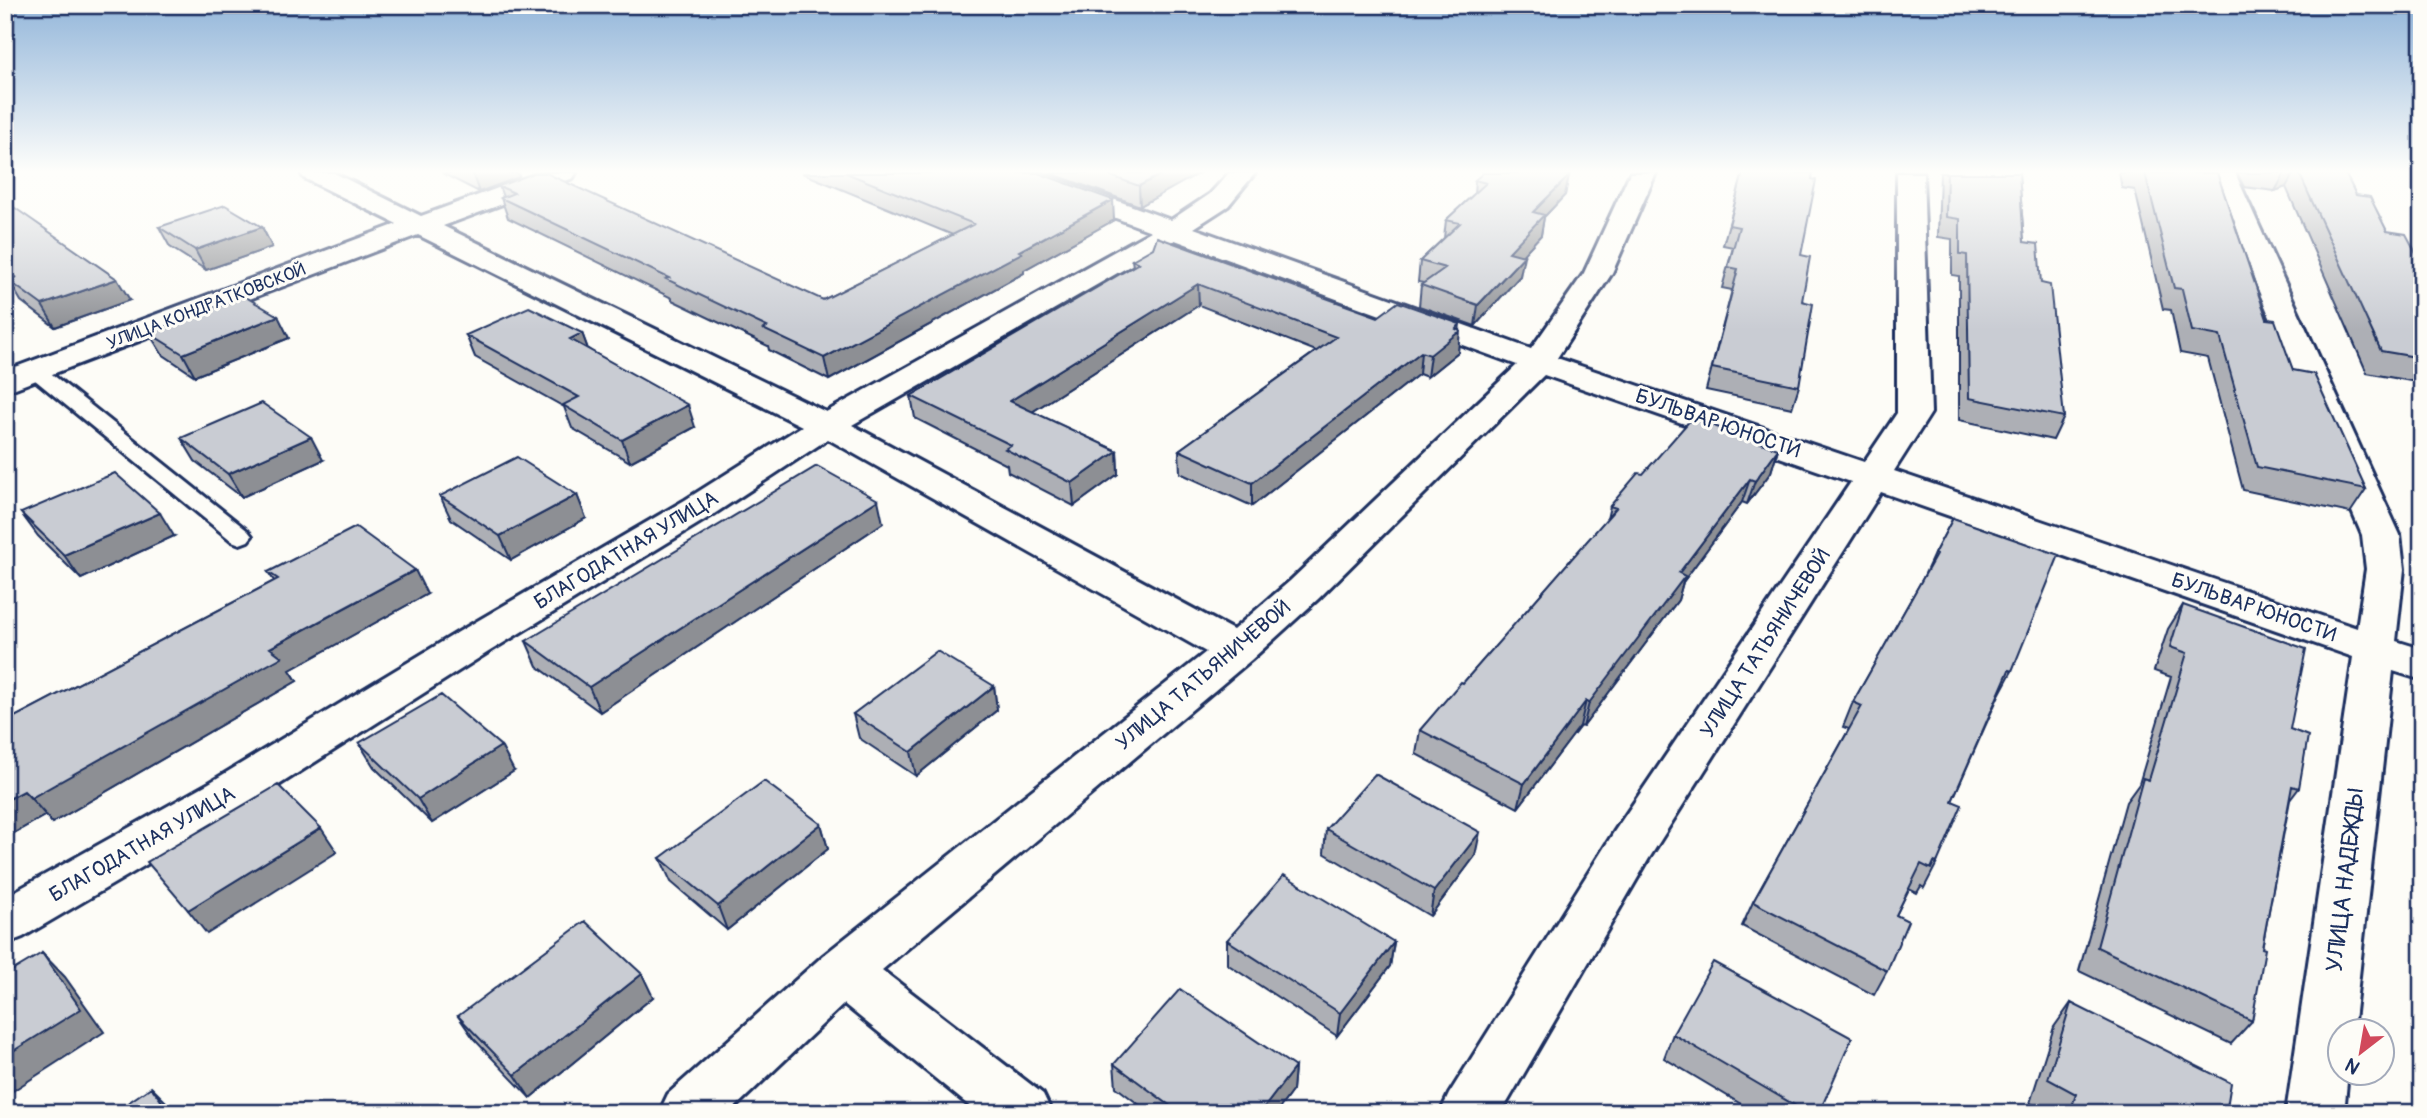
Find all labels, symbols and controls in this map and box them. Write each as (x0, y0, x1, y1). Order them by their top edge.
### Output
street label: УЛИЦА КОНДРАТКОВСКОЙ (104, 258, 309, 355)
street label: БУЛЬВАР ЮНОСТИ (1632, 383, 1804, 464)
street label: БЛАГОДАТНАЯ УЛИЦА (529, 485, 723, 616)
street label: УЛИЦА ТАТЬЯНИЧЕВОЙ (1694, 544, 1837, 743)
street label: БУЛЬВАР ЮНОСТИ (2168, 567, 2340, 648)
street label: УЛИЦА ТАТЬЯНИЧЕВОЙ (1110, 594, 1296, 756)
street label: БЛАГОДАТНАЯ УЛИЦА (45, 780, 240, 909)
street label: УЛИЦА НАДЕЖДЫ (2320, 787, 2371, 974)
north arrow (2326, 1016, 2396, 1086)
text: N (2341, 1052, 2364, 1079)

